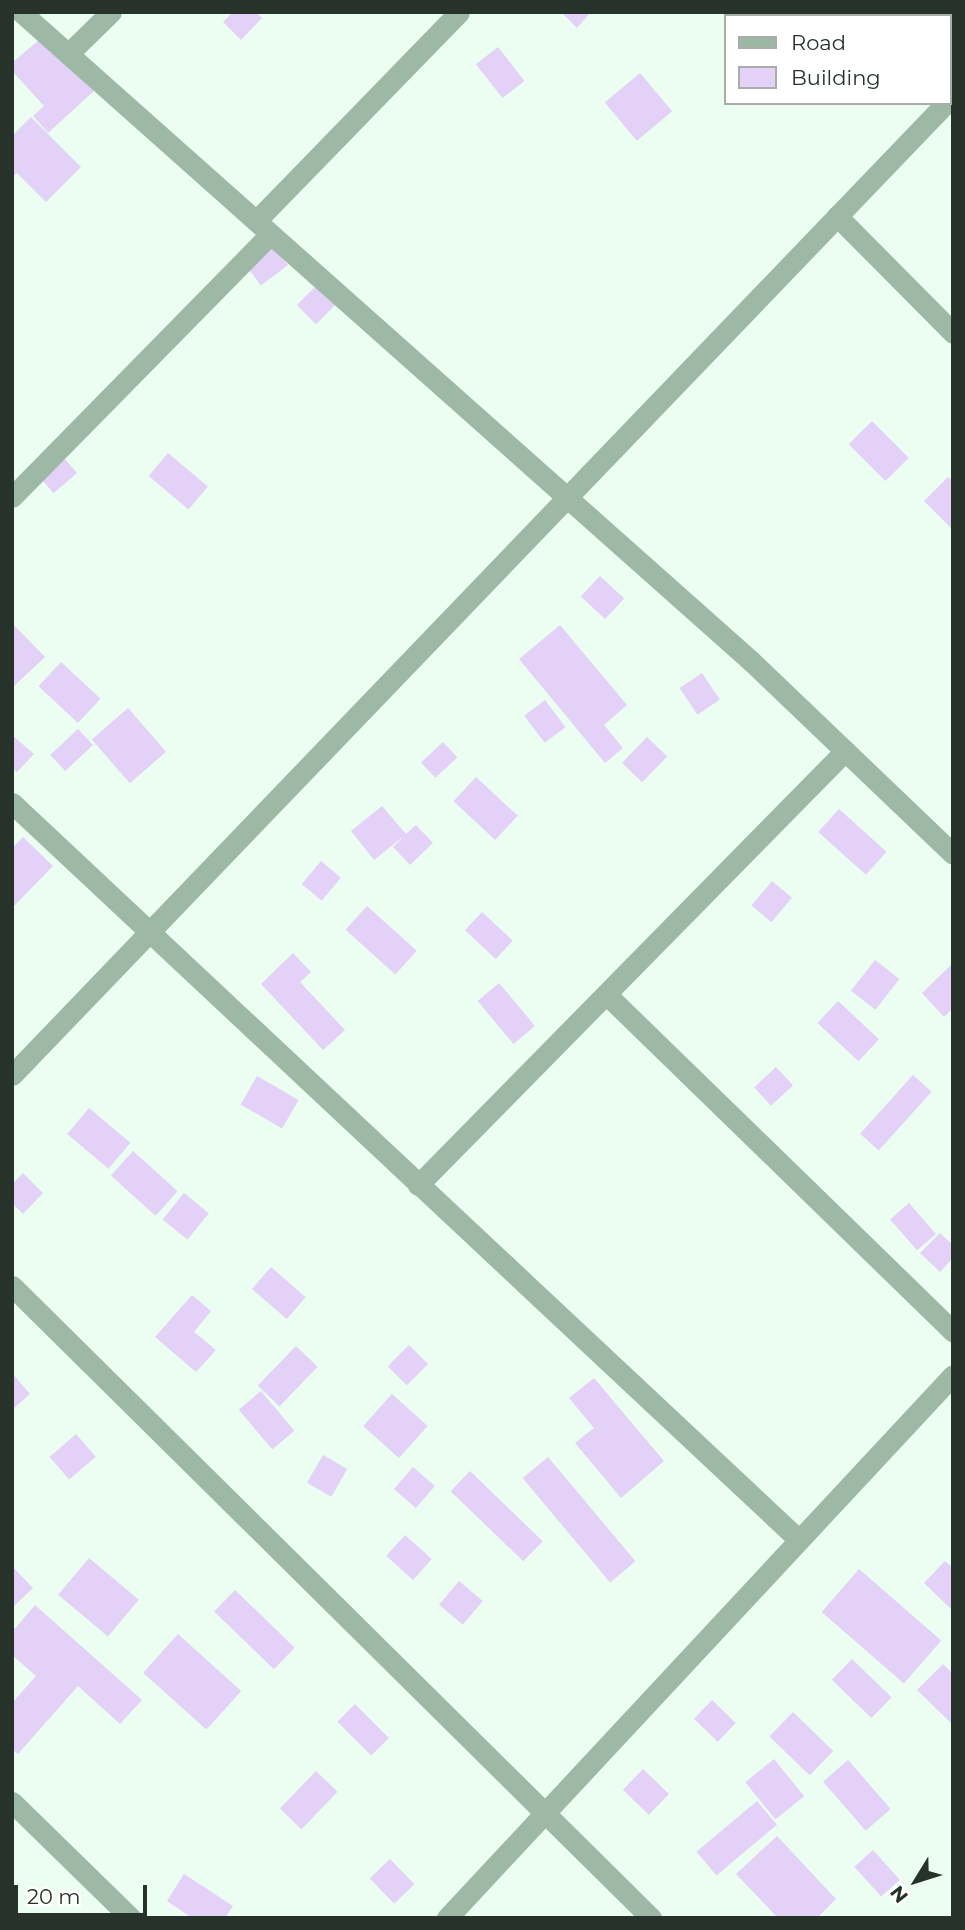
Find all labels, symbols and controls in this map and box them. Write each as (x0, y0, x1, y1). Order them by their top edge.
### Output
legend (724, 14, 951, 105)
text: Road (791, 30, 846, 55)
text: Building (791, 65, 881, 90)
north arrow (881, 1846, 951, 1916)
scale bar (18, 1870, 150, 1914)
text: N (885, 1881, 913, 1907)
text: 20 m (27, 1884, 81, 1909)

